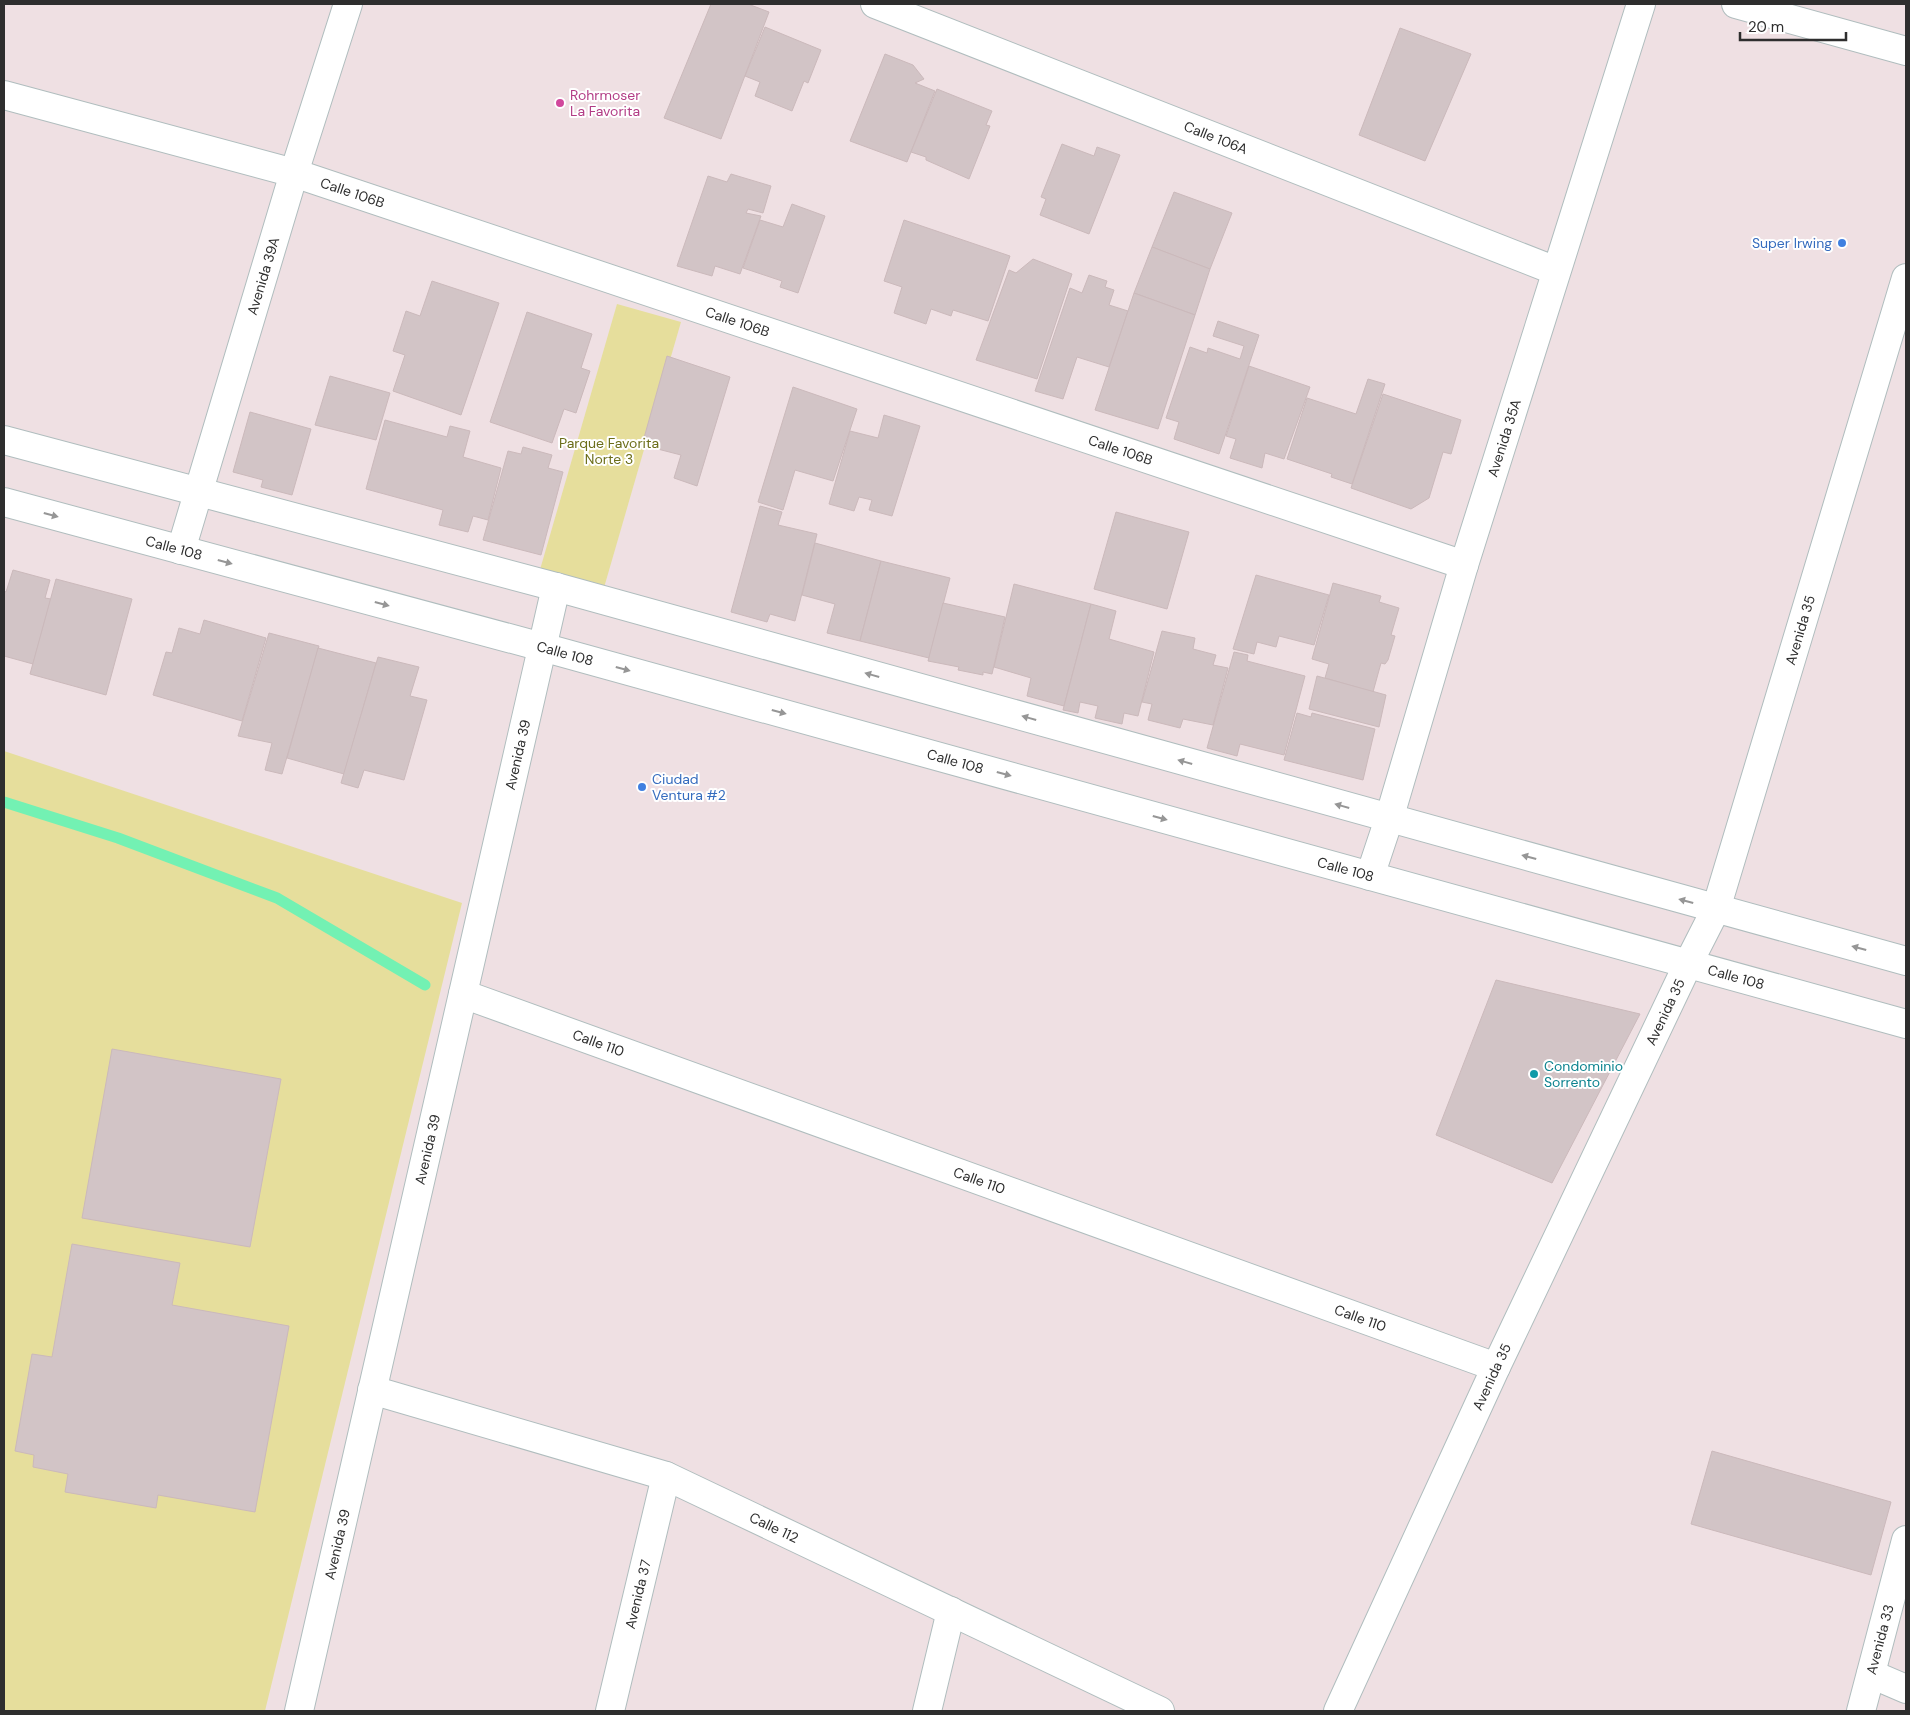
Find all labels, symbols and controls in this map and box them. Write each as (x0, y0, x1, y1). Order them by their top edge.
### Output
scale bar (1740, 10, 1846, 42)
text: 20 m (1748, 17, 1784, 37)
place label: Rohrmoser La Favorita (570, 86, 640, 120)
marker: Rohrmoser La Favorita (554, 97, 566, 109)
street label: Calle 106A (1181, 117, 1250, 158)
street label: Calle 106B (318, 173, 387, 212)
place label: Super Irwing (1752, 234, 1832, 252)
street label: Avenida 39A (243, 235, 283, 317)
marker: Super Irwing (1836, 237, 1848, 249)
street label: Calle 106B (703, 302, 772, 341)
street label: Avenida 35A (1483, 397, 1525, 479)
street label: Calle 106B (1086, 431, 1155, 469)
park label: Parque Favorita Norte 3 (559, 434, 659, 468)
one-way arrow (43, 511, 58, 519)
street label: Calle 108 (144, 532, 204, 564)
one-way arrow (217, 558, 232, 566)
street label: Avenida 35 (1781, 593, 1819, 667)
one-way arrow (374, 600, 389, 608)
street label: Calle 108 (535, 637, 595, 670)
one-way arrow (615, 665, 630, 673)
one-way arrow (864, 671, 880, 679)
one-way arrow (772, 709, 787, 717)
one-way arrow (1021, 714, 1036, 722)
street label: Avenida 39 (501, 717, 534, 792)
street label: Calle 108 (925, 745, 986, 778)
one-way arrow (1178, 758, 1193, 766)
place label: Ciudad Ventura #2 (652, 770, 726, 804)
one-way arrow (996, 771, 1011, 779)
marker: Ciudad Ventura #2 (636, 781, 648, 793)
one-way arrow (1334, 801, 1349, 809)
one-way arrow (1153, 814, 1168, 822)
street label: Calle 108 (1315, 853, 1376, 886)
one-way arrow (1522, 853, 1537, 861)
one-way arrow (1678, 896, 1693, 904)
one-way arrow (1852, 944, 1867, 952)
street label: Calle 108 (1706, 961, 1766, 993)
street label: Avenida 35 (1642, 975, 1689, 1048)
street label: Calle 110 (570, 1025, 627, 1061)
place label: Condominio Sorrento (1544, 1057, 1623, 1091)
marker: Condominio Sorrento (1528, 1068, 1540, 1080)
street label: Avenida 39 (411, 1112, 444, 1186)
street label: Calle 110 (951, 1163, 1008, 1198)
street label: Calle 110 (1332, 1300, 1389, 1336)
street label: Avenida 35 (1468, 1340, 1515, 1413)
street label: Avenida 39 (320, 1507, 354, 1581)
street label: Calle 112 (747, 1508, 802, 1547)
street label: Avenida 37 (621, 1558, 655, 1631)
street label: Avenida 33 (1862, 1602, 1898, 1676)

